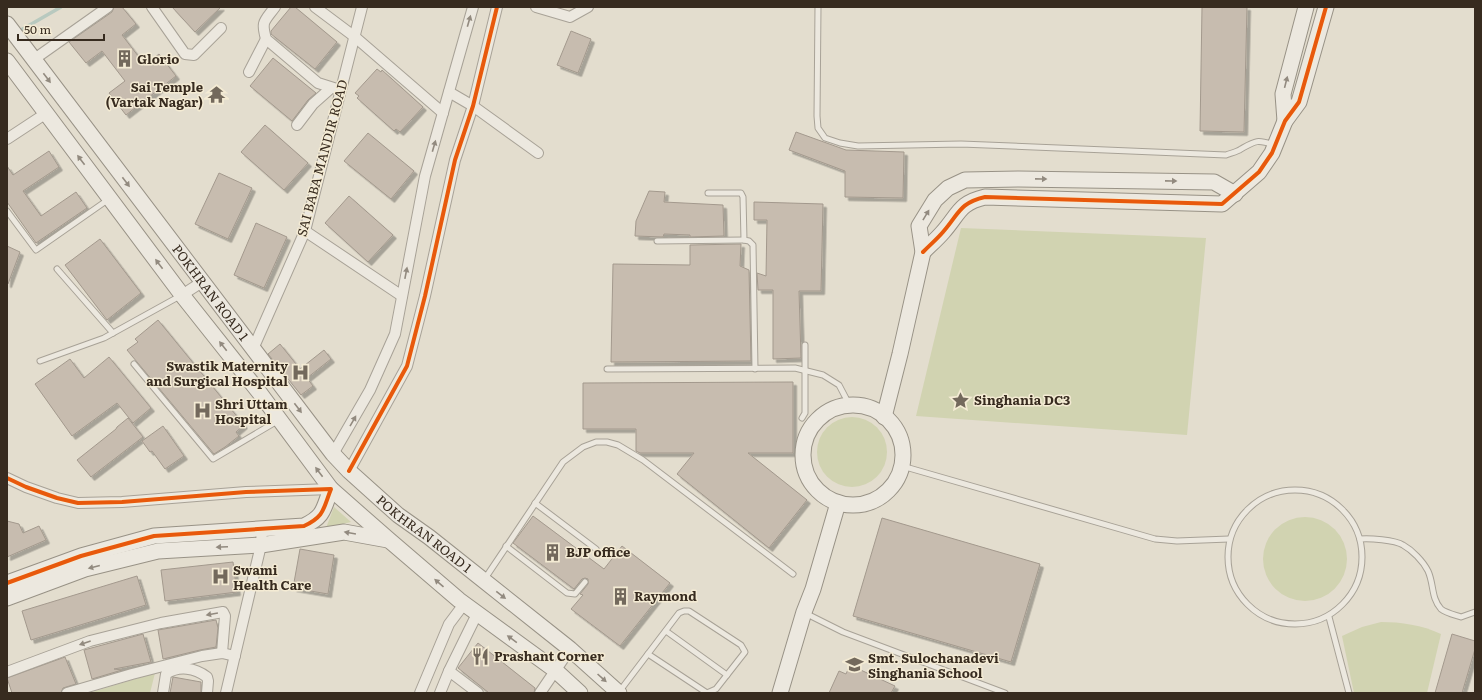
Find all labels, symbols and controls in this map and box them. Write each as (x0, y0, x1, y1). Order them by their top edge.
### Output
one-way arrow (466, 15, 472, 27)
scale bar (18, 16, 104, 42)
text: 50 m (24, 20, 51, 38)
building icon: Glorio (114, 49, 134, 69)
place label: Glorio (137, 49, 179, 68)
one-way arrow (43, 73, 51, 84)
one-way arrow (1284, 76, 1290, 88)
place label: Sai Temple (Vartak Nagar) (106, 77, 203, 111)
street label: SAI BABA MANDIR ROAD (291, 77, 352, 239)
temple icon: Sai Temple (Vartak Nagar) (206, 84, 226, 104)
one-way arrow (431, 140, 437, 152)
one-way arrow (76, 155, 85, 166)
one-way arrow (121, 176, 130, 187)
one-way arrow (1035, 176, 1047, 183)
one-way arrow (1165, 178, 1178, 184)
one-way arrow (922, 210, 930, 220)
street label: POKHRAN ROAD 1 (168, 240, 254, 344)
one-way arrow (155, 259, 163, 269)
one-way arrow (404, 267, 410, 280)
one-way arrow (218, 341, 227, 352)
place label: Swastik Maternity and Surgical Hospital (146, 356, 288, 390)
hospital icon: Swastik Maternity and Surgical Hospital (291, 363, 311, 383)
place icon: Singhania DC3 (951, 390, 971, 410)
place label: Singhania DC3 (974, 390, 1070, 409)
place label: Shri Uttam Hospital (215, 394, 288, 428)
hospital icon: Shri Uttam Hospital (192, 401, 212, 421)
one-way arrow (294, 402, 302, 413)
one-way arrow (349, 415, 356, 427)
one-way arrow (315, 467, 323, 477)
street label: POKHRAN ROAD 1 (373, 490, 476, 577)
one-way arrow (344, 530, 357, 536)
building icon: BJP office (543, 542, 563, 562)
place label: BJP office (566, 542, 630, 561)
one-way arrow (215, 544, 228, 550)
place label: Swami Health Care (233, 560, 311, 594)
one-way arrow (88, 564, 100, 570)
hospital icon: Swami Health Care (210, 567, 230, 587)
one-way arrow (433, 578, 444, 587)
building icon: Raymond (611, 586, 631, 606)
place label: Raymond (634, 586, 697, 605)
one-way arrow (496, 591, 507, 600)
one-way arrow (206, 611, 218, 617)
one-way arrow (507, 635, 518, 643)
one-way arrow (79, 640, 91, 646)
restaurant icon: Prashant Corner (471, 646, 491, 666)
place label: Prashant Corner (494, 646, 604, 665)
place label: Smt. Sulochanadevi Singhania School (868, 648, 999, 682)
school or university icon: Smt. Sulochanadevi Singhania School (845, 655, 865, 675)
one-way arrow (597, 673, 607, 682)

